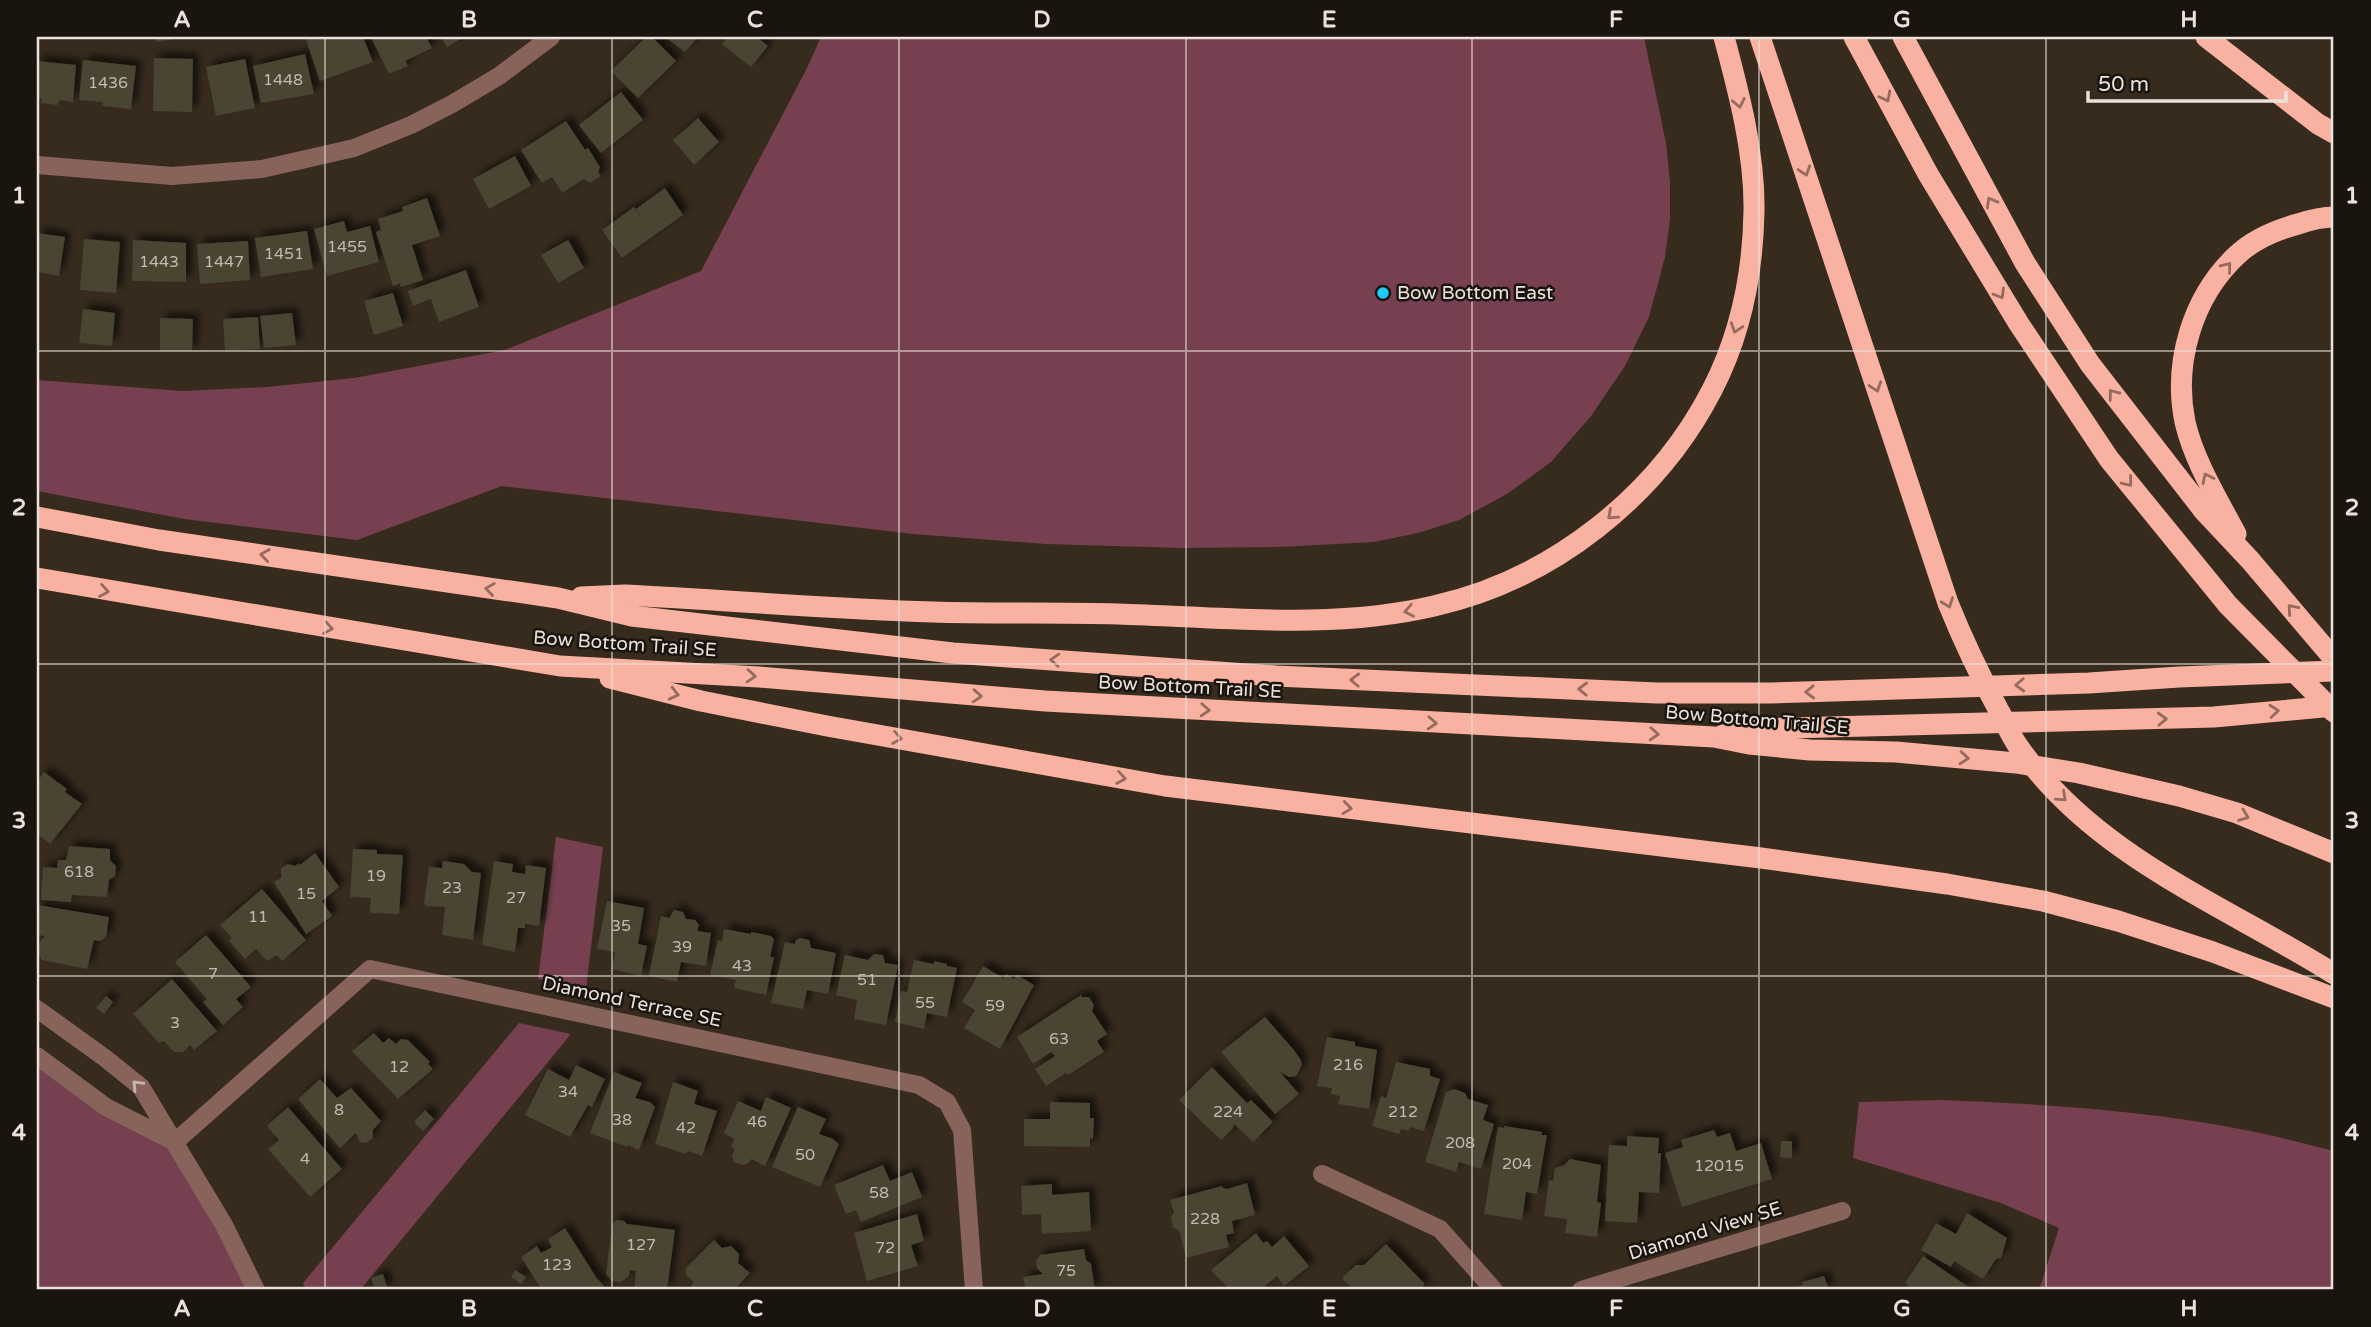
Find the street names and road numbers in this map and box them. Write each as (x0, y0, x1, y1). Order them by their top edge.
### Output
street label: Bow Bottom Trail SE (532, 627, 718, 661)
street label: Bow Bottom Trail SE (1098, 671, 1282, 703)
street label: Bow Bottom Trail SE (1664, 701, 1850, 739)
street label: Diamond Terrace SE (540, 972, 724, 1032)
street label: Diamond View SE (1626, 1197, 1784, 1265)

